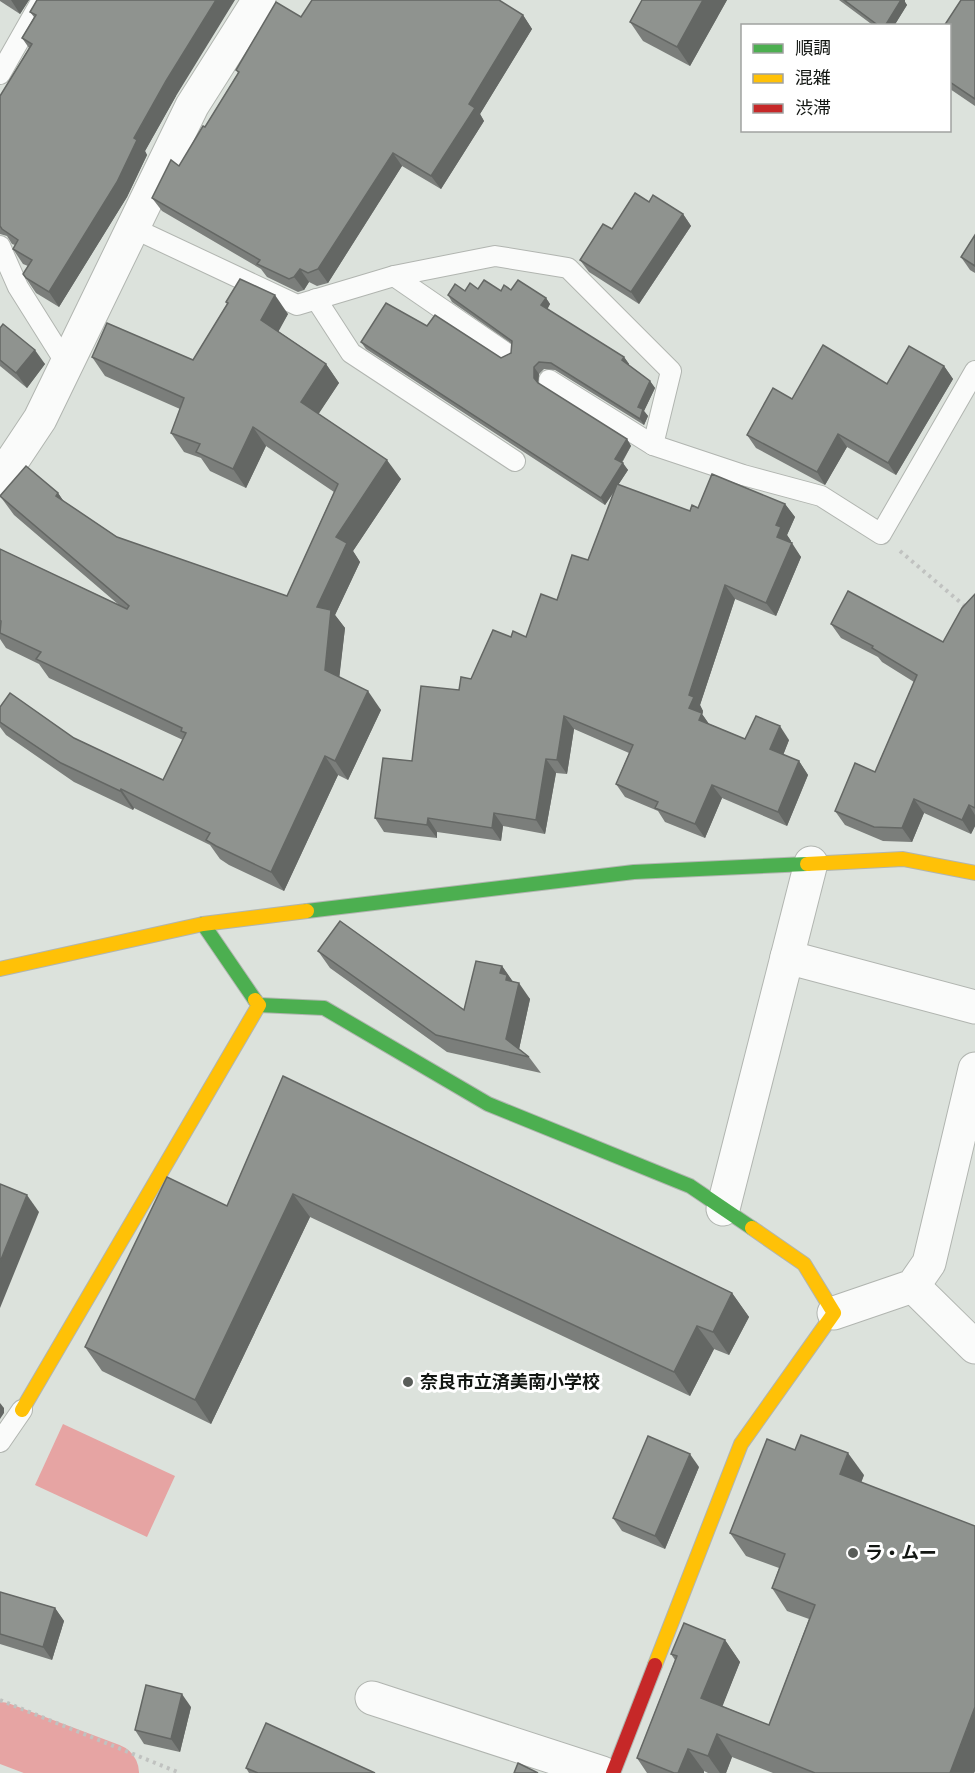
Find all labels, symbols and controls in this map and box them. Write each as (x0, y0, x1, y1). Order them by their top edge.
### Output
legend (741, 24, 951, 132)
text: 順調 (795, 35, 831, 61)
text: 混雑 (795, 65, 831, 91)
text: 渋滞 (795, 95, 831, 121)
place label: 奈良市立済美南小学校 (420, 1369, 600, 1395)
marker: 奈良市立済美南小学校 (401, 1375, 415, 1389)
place label: ラ・ムー (865, 1540, 937, 1566)
marker: ラ・ムー (846, 1546, 860, 1560)

